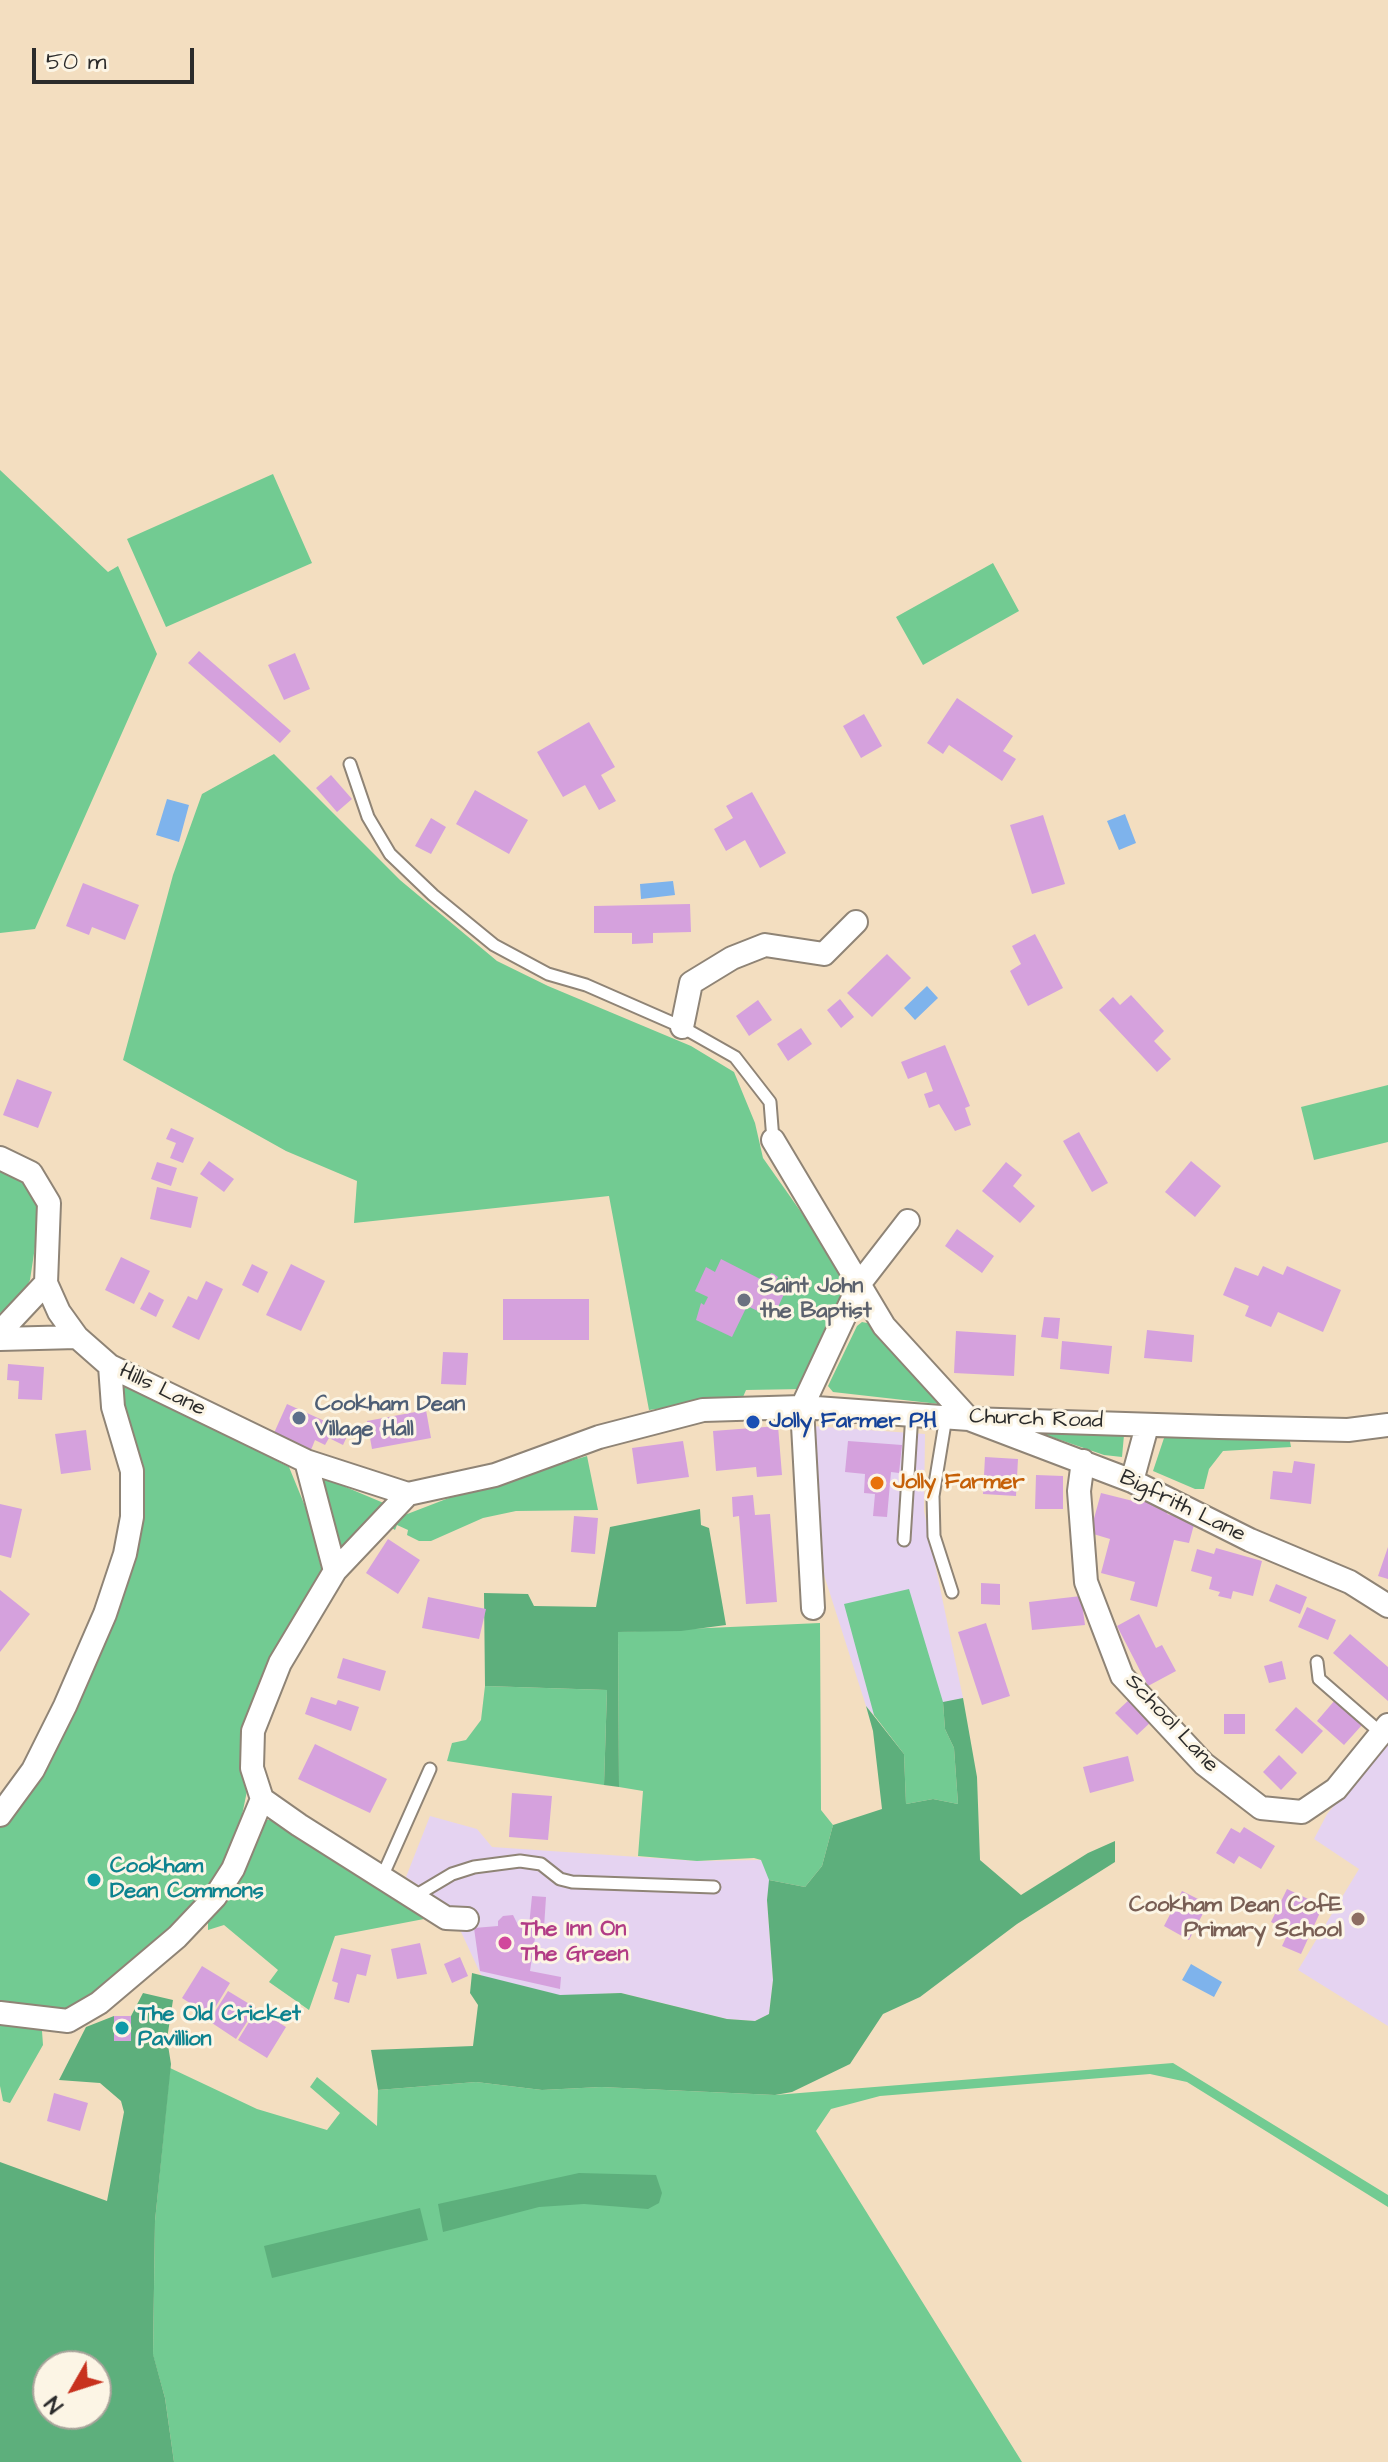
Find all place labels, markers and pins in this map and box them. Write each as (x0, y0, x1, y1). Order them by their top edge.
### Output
place label: Saint John the Baptist (760, 1274, 872, 1326)
marker: Saint John the Baptist (735, 1291, 753, 1309)
place label: Cookham Dean Village Hall (315, 1392, 465, 1444)
marker: Cookham Dean Village Hall (290, 1409, 308, 1427)
place label: Jolly Farmer PH (769, 1409, 937, 1435)
marker: Jolly Farmer PH (744, 1413, 762, 1431)
place label: Jolly Farmer (893, 1470, 1025, 1496)
marker: Jolly Farmer (868, 1474, 886, 1492)
place label: Cookham Dean Commons (110, 1854, 264, 1906)
marker: Cookham Dean Commons (85, 1871, 103, 1889)
place label: Cookham Dean CofE Primary School (1129, 1893, 1342, 1944)
marker: Cookham Dean CofE Primary School (1349, 1910, 1367, 1928)
place label: The Inn On The Green (521, 1917, 628, 1968)
marker: The Inn On The Green (496, 1934, 514, 1952)
place label: The Old Cricket Pavillion (138, 2002, 301, 2054)
marker: The Old Cricket Pavillion (113, 2019, 131, 2037)

